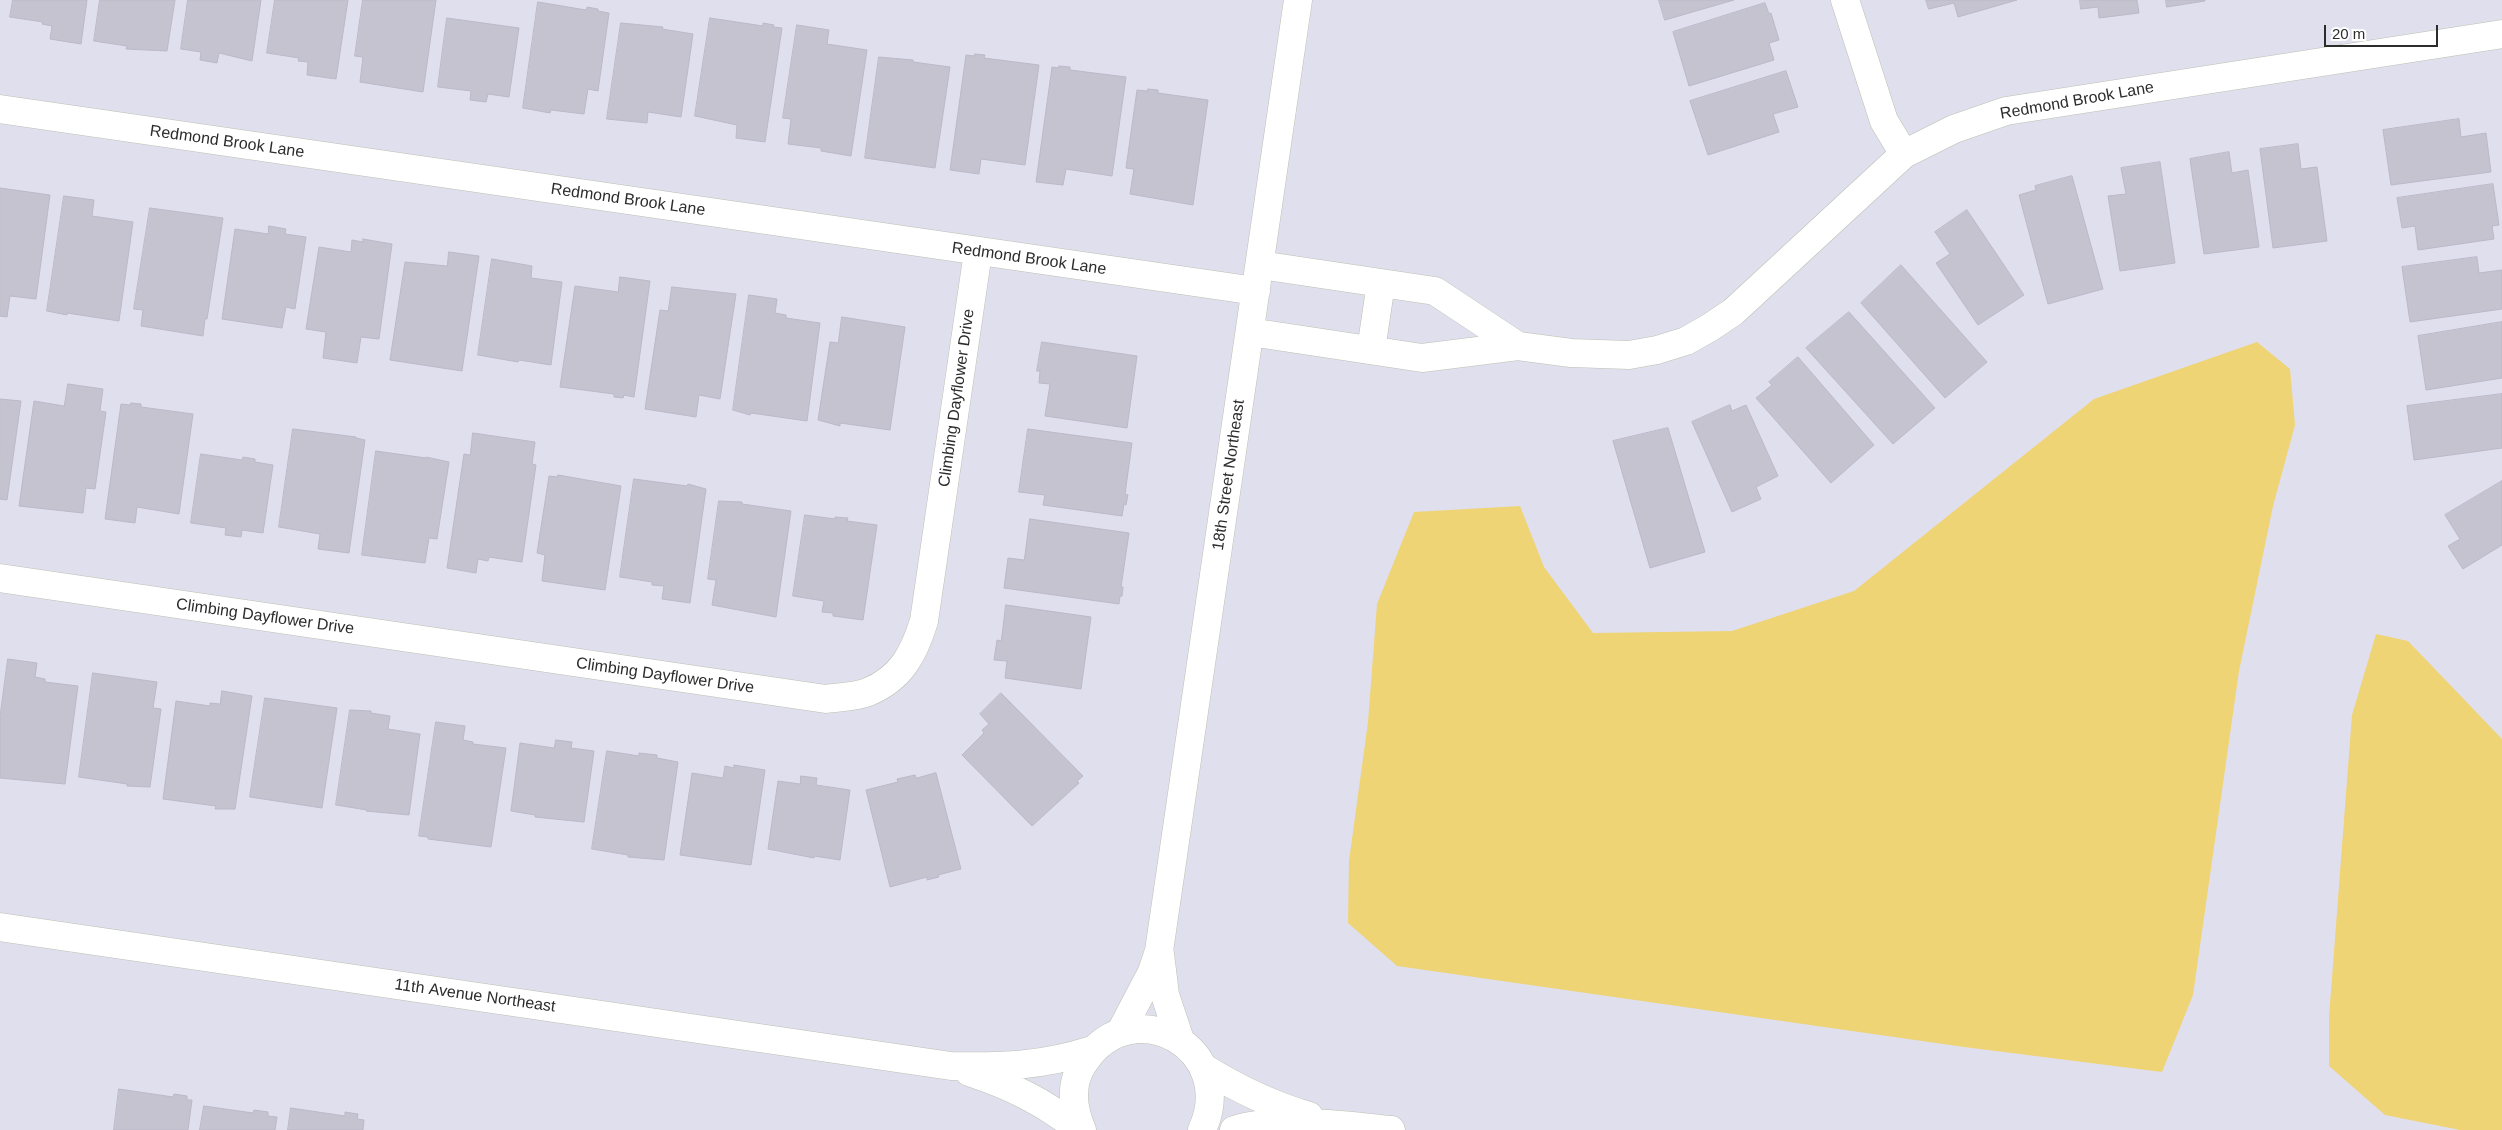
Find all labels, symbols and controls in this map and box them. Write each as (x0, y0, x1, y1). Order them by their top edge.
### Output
scale bar (2327, 15, 2441, 47)
text: 20 m (2332, 25, 2365, 42)
street label: Redmond Brook Lane (1999, 78, 2155, 124)
street label: Redmond Brook Lane (149, 122, 305, 162)
street label: Redmond Brook Lane (550, 180, 706, 220)
street label: Redmond Brook Lane (951, 239, 1107, 279)
street label: Climbing Dayflower Drive (935, 308, 979, 488)
street label: 18th Street Northeast (1209, 398, 1249, 552)
street label: Climbing Dayflower Drive (175, 595, 355, 639)
street label: Climbing Dayflower Drive (575, 654, 755, 698)
street label: 11th Avenue Northeast (393, 975, 557, 1017)

